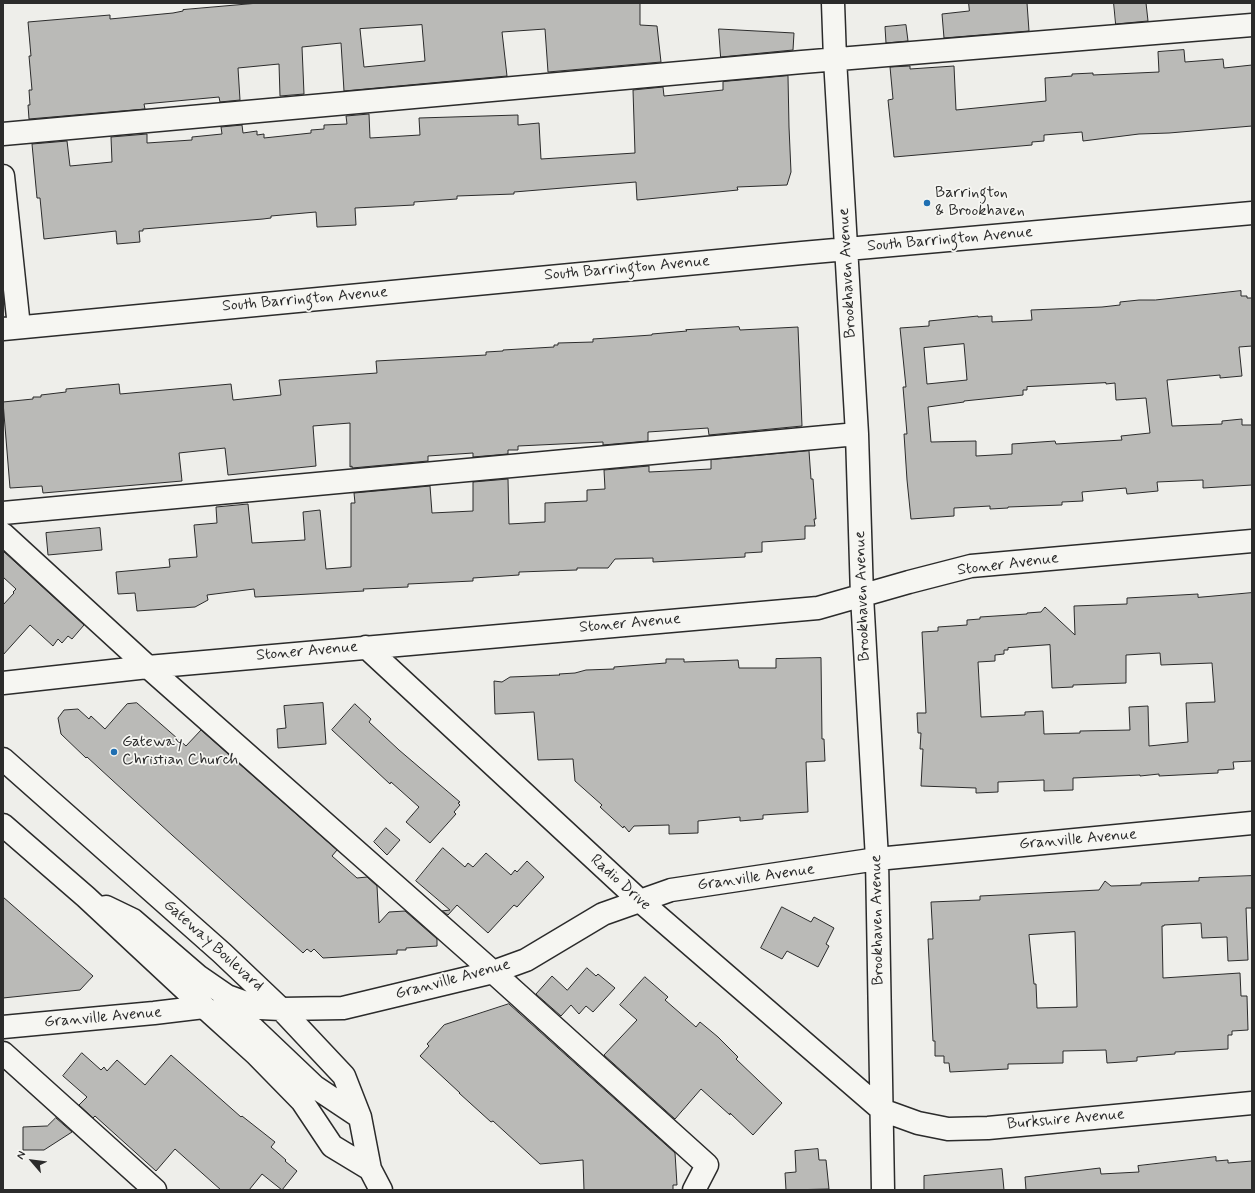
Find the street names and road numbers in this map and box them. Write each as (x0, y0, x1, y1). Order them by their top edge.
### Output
street label: Brookhaven Avenue (835, 207, 861, 339)
street label: South Barrington Avenue (866, 223, 1034, 257)
street label: South Barrington Avenue (543, 252, 711, 286)
street label: South Barrington Avenue (221, 283, 389, 317)
street label: Brookhaven Avenue (851, 530, 875, 662)
street label: Stoner Avenue (956, 549, 1060, 581)
street label: Stoner Avenue (578, 610, 682, 638)
street label: Stoner Avenue (255, 638, 359, 666)
street label: Granville Avenue (1018, 825, 1138, 855)
street label: Radio Drive (586, 851, 654, 915)
street label: Brookhaven Avenue (867, 854, 889, 986)
street label: Granville Avenue (696, 860, 816, 896)
street label: Gateway Boulevard (159, 896, 267, 996)
street label: Granville Avenue (393, 955, 513, 1005)
street label: Granville Avenue (43, 1003, 163, 1033)
street label: Burkshire Avenue (1006, 1105, 1126, 1135)

